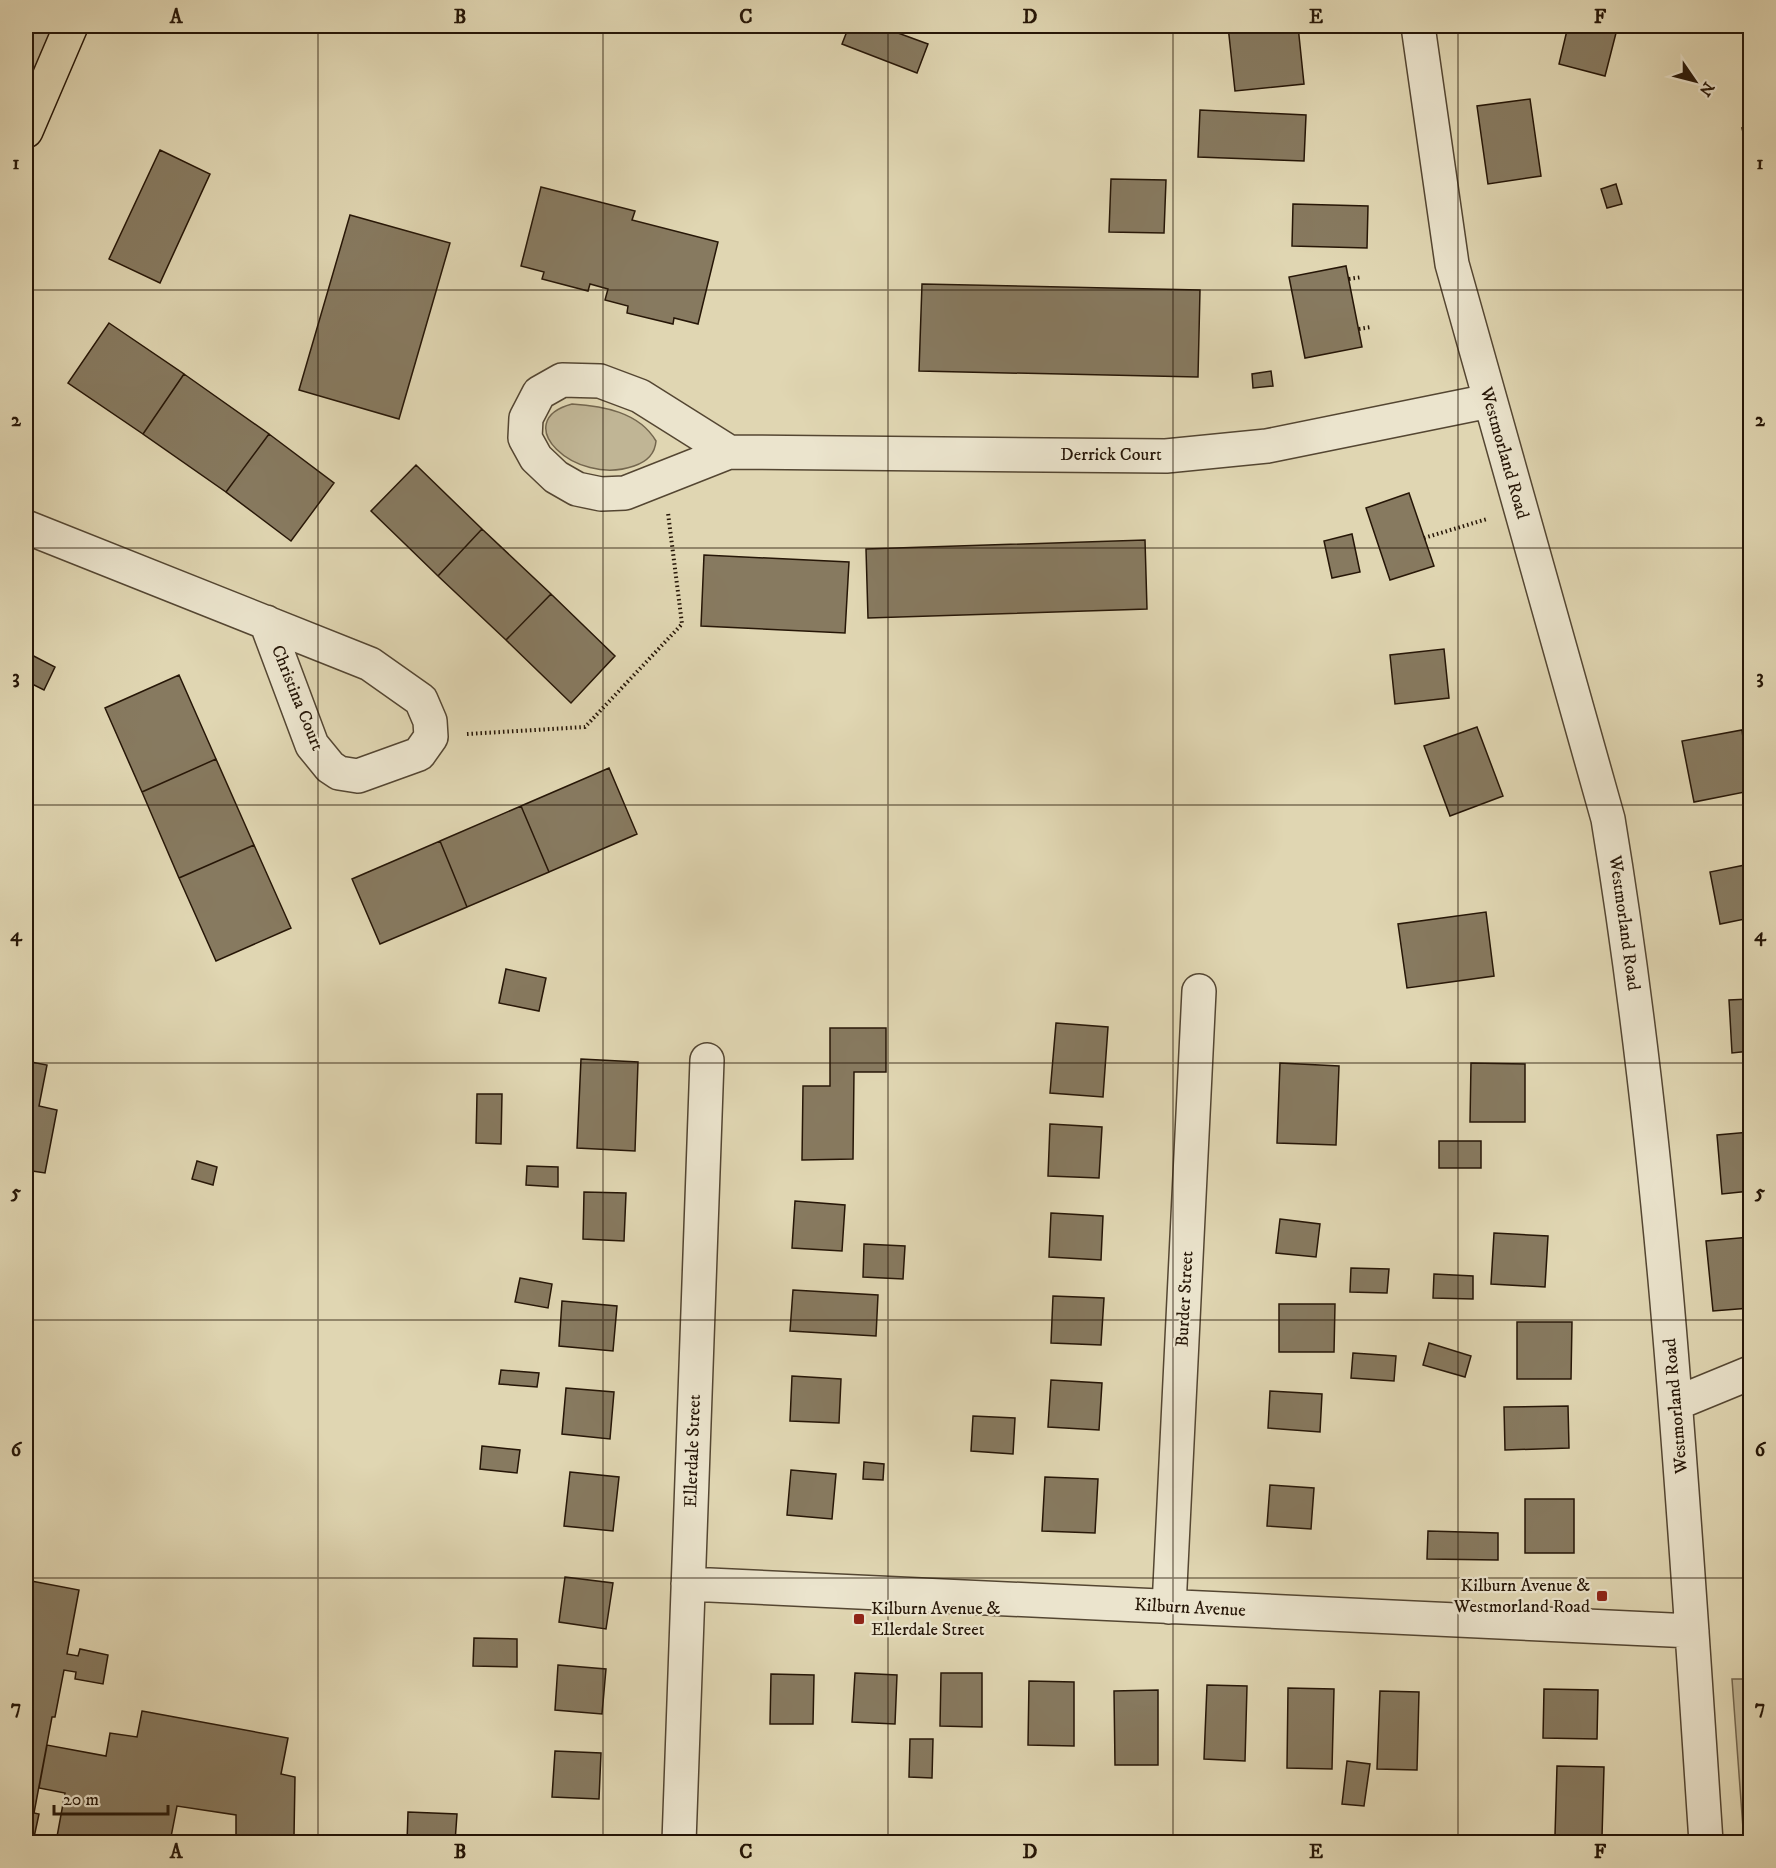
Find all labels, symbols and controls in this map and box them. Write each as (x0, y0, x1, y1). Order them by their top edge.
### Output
text: A (169, 5, 184, 30)
text: B (454, 5, 466, 30)
text: C (739, 5, 753, 30)
text: D (1023, 5, 1038, 30)
text: E (1309, 5, 1323, 30)
text: F (1594, 5, 1607, 30)
north arrow (1665, 51, 1725, 111)
text: N (1695, 78, 1718, 100)
text: 1 (12, 151, 20, 176)
text: 1 (1756, 151, 1764, 176)
street label: Westmorland Road (1474, 384, 1533, 521)
text: 2 (11, 408, 22, 433)
text: 2 (1755, 408, 1766, 433)
street label: Derrick Court (1060, 444, 1162, 466)
street label: Christina Court (266, 642, 328, 754)
text: 3 (12, 665, 20, 690)
text: 3 (1756, 665, 1764, 690)
street label: Westmorland Road (1603, 853, 1644, 992)
text: 4 (10, 923, 23, 948)
text: 4 (1754, 923, 1767, 948)
text: 5 (10, 1180, 21, 1205)
text: 5 (1754, 1180, 1765, 1205)
street label: Burder Street (1171, 1250, 1199, 1348)
street label: Westmorland Road (1659, 1337, 1693, 1476)
street label: Ellerdale Street (680, 1394, 706, 1508)
text: 6 (11, 1438, 23, 1463)
text: 6 (1755, 1438, 1767, 1463)
place label: Kilburn Avenue & Westmorland Road (1453, 1575, 1590, 1618)
marker: Kilburn Avenue & Westmorland Road (1595, 1589, 1609, 1603)
street label: Kilburn Avenue (1134, 1594, 1246, 1622)
place label: Kilburn Avenue & Ellerdale Street (871, 1598, 1001, 1641)
marker: Kilburn Avenue & Ellerdale Street (852, 1612, 866, 1626)
text: 7 (11, 1695, 21, 1720)
text: 7 (1755, 1695, 1765, 1720)
scale bar (54, 1778, 168, 1816)
text: 20 m (63, 1789, 99, 1811)
text: A (169, 1840, 184, 1865)
text: B (454, 1840, 466, 1865)
text: C (739, 1840, 753, 1865)
text: D (1023, 1840, 1038, 1865)
text: E (1309, 1840, 1323, 1865)
text: F (1594, 1840, 1607, 1865)

